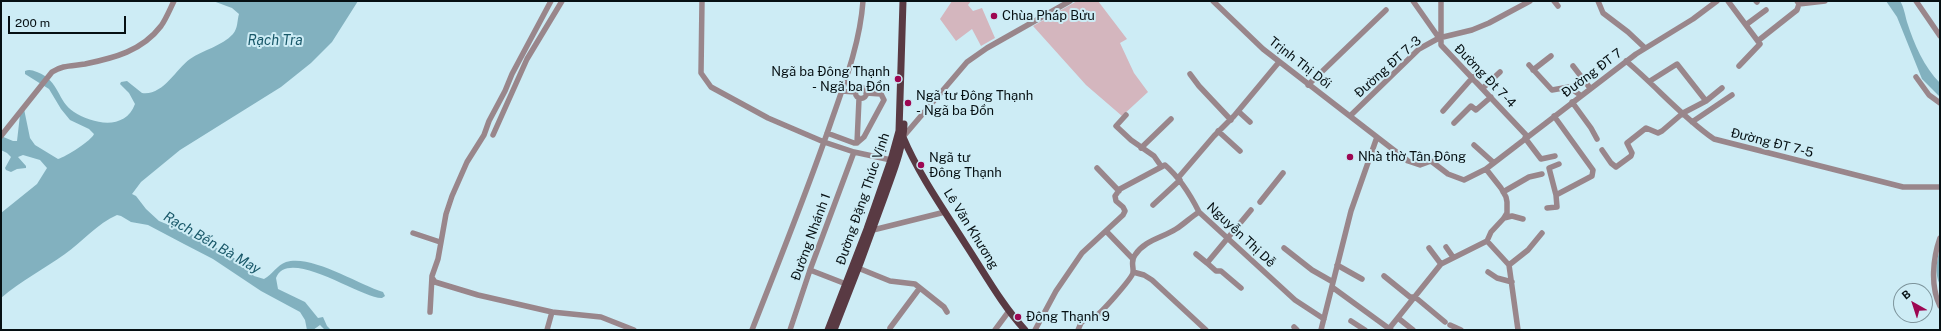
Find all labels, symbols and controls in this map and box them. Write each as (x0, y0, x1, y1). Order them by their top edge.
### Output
scale bar (10, 8, 128, 34)
place label: Chùa Pháp Bửu (1002, 8, 1095, 24)
marker: Chùa Pháp Bửu (989, 11, 999, 21)
text: 200 m (15, 16, 50, 30)
water label: Rạch Tra (247, 33, 303, 49)
street label: Đường ĐT 7-3 (1351, 33, 1425, 101)
street label: Trịnh Thị Dối (1266, 34, 1334, 92)
street label: Đường Đt 7-4 (1451, 41, 1519, 111)
street label: Đường ĐT 7 (1559, 45, 1625, 101)
place label: Ngã ba Đông Thạnh - Ngã ba Đồn (771, 64, 890, 95)
marker: Ngã ba Đông Thạnh - Ngã ba Đồn (893, 74, 903, 84)
place label: Ngã tư Đông Thạnh - Ngã ba Đồn (916, 88, 1033, 119)
marker: Ngã tư Đông Thạnh - Ngã ba Đồn (903, 98, 913, 108)
street label: Đường ĐT 7-5 (1729, 125, 1815, 161)
street label: Đường Đặng Thúc Vịnh (833, 131, 893, 267)
place label: Nhà thờ Tân Đông (1358, 149, 1466, 165)
place label: Ngã tư Đông Thạnh (929, 150, 1002, 181)
marker: Nhà thờ Tân Đông (1345, 152, 1355, 162)
marker: Ngã tư Đông Thạnh (916, 160, 926, 170)
street label: Lê Văn Khương (940, 186, 1002, 272)
street label: Đường Nhánh 1 (788, 191, 834, 283)
street label: Nguyễn Thị Dễ (1204, 199, 1278, 271)
water label: Rạch Bến Bà May (160, 208, 264, 278)
north arrow (1893, 283, 1933, 323)
text: B (1899, 287, 1913, 301)
place label: Đông Thạnh 9 (1026, 309, 1110, 325)
marker: Đông Thạnh 9 (1013, 312, 1023, 322)

